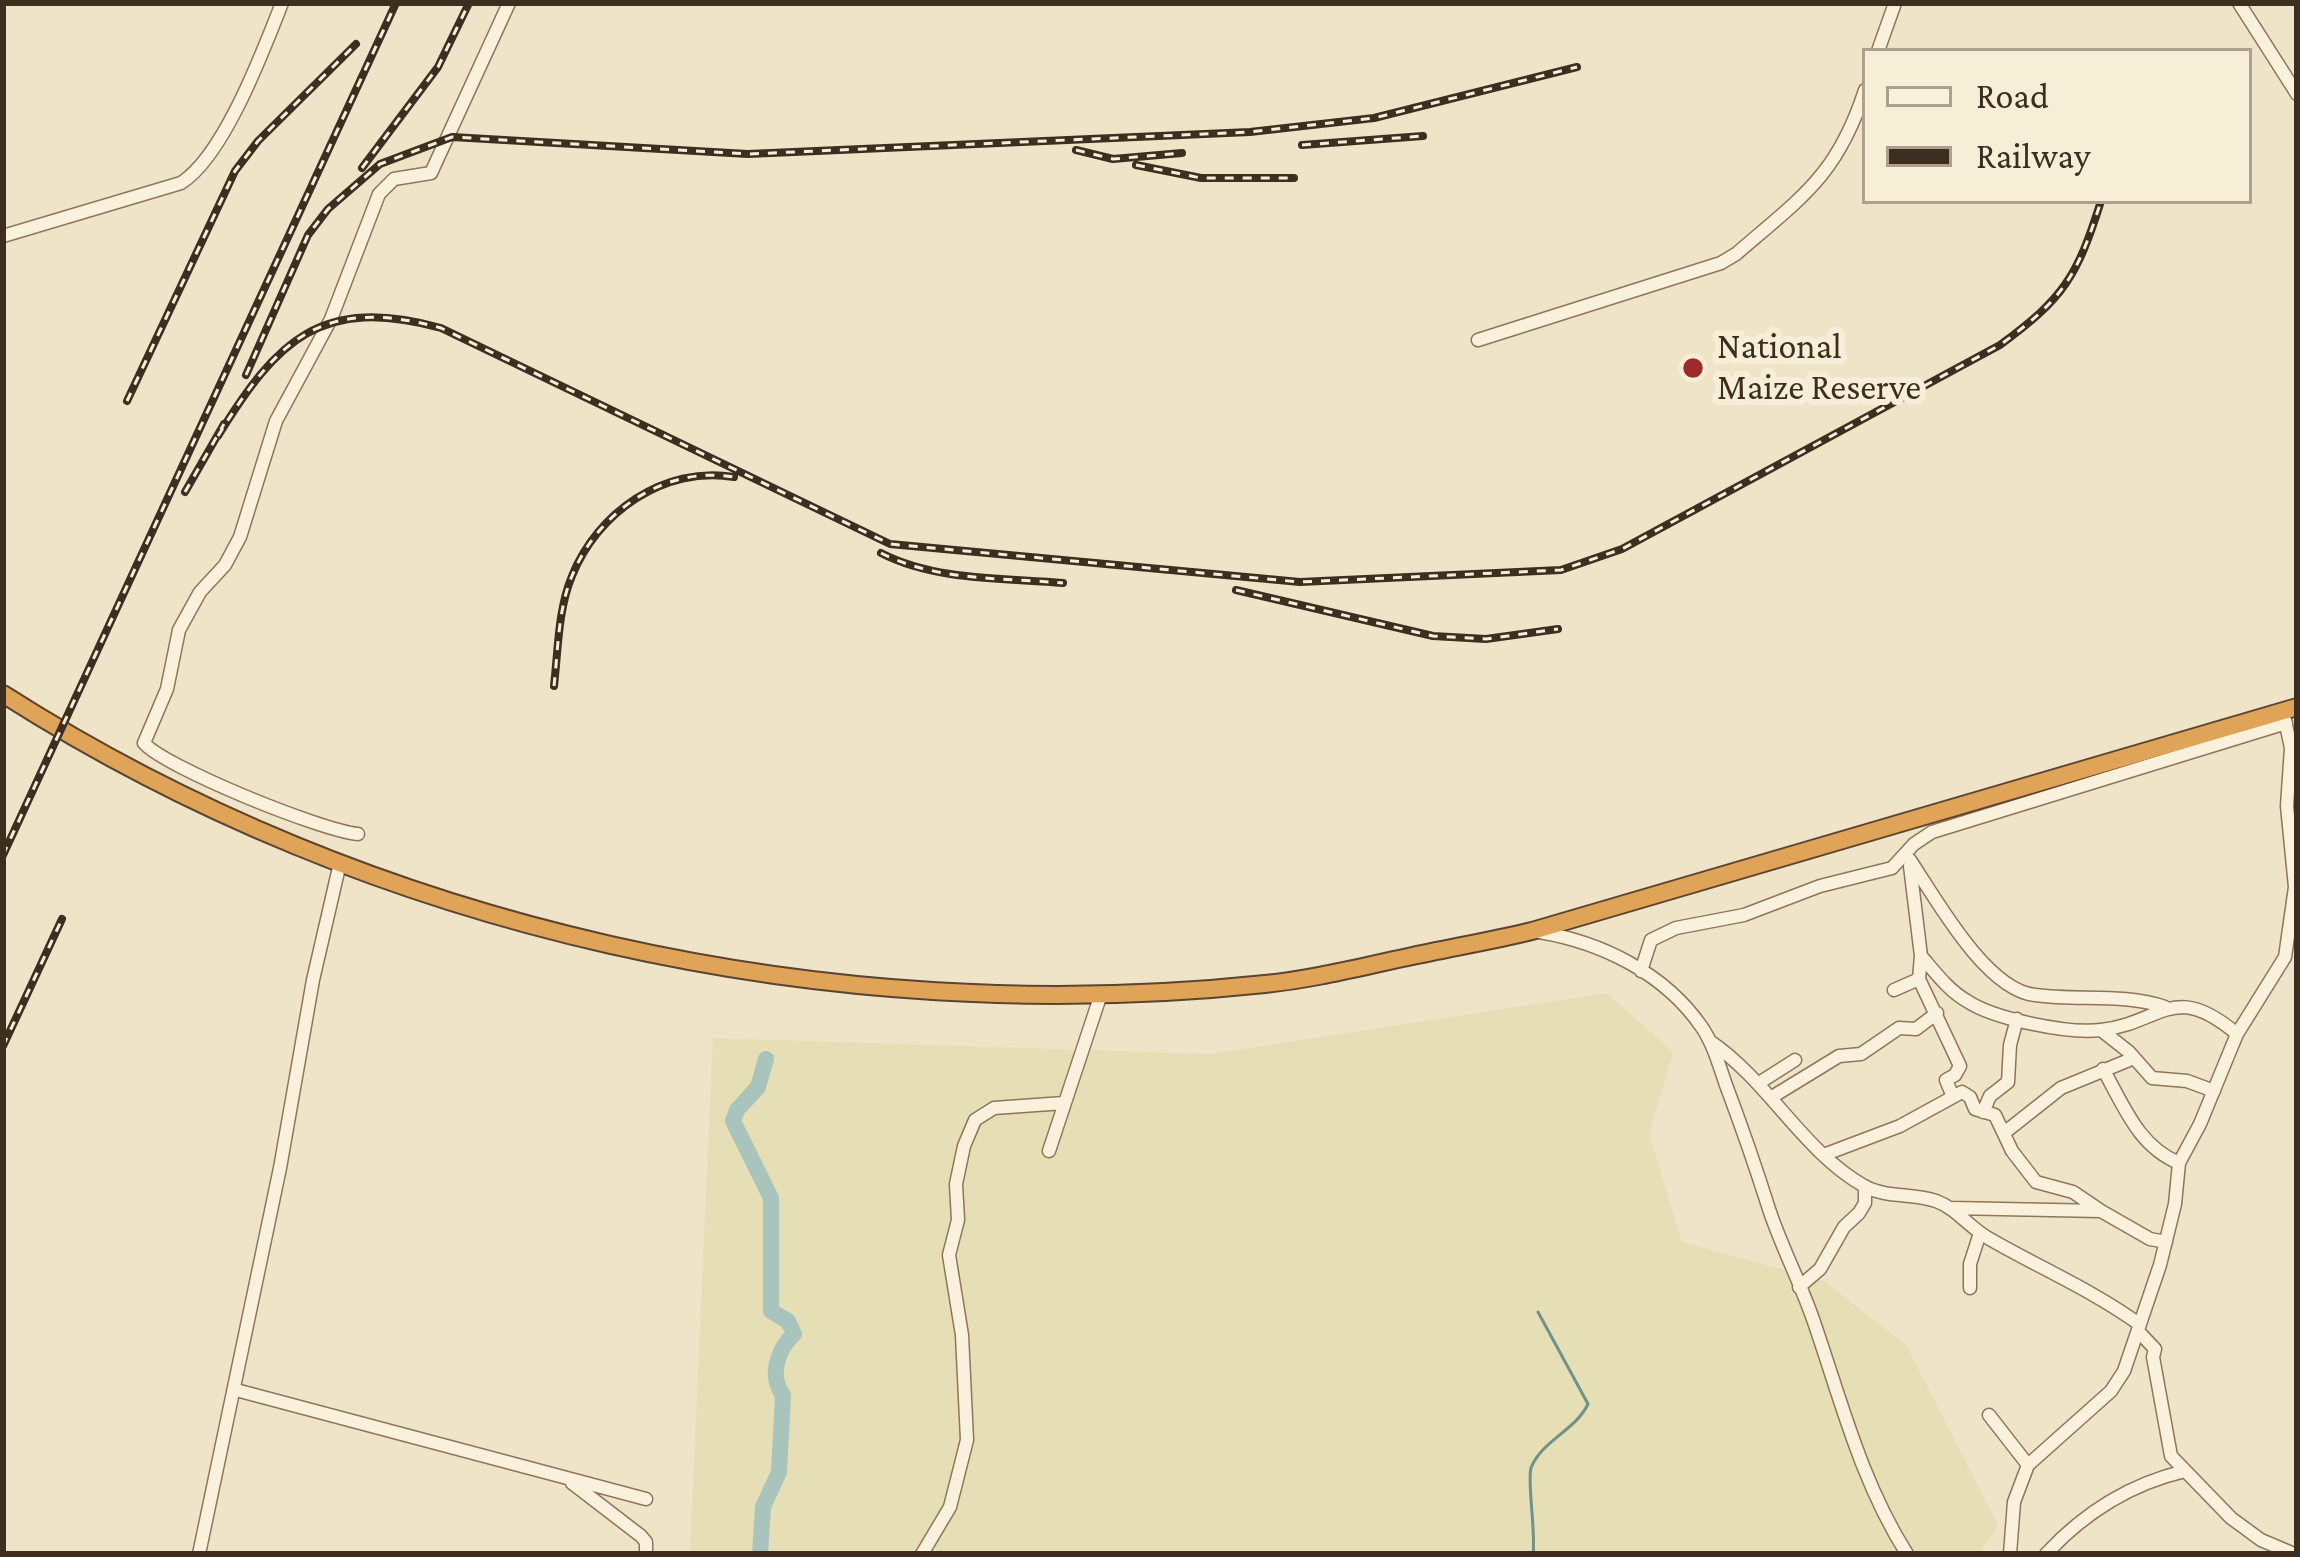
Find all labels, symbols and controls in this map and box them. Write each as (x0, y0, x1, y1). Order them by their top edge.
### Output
legend (1862, 48, 2252, 204)
text: Road (1976, 76, 2049, 116)
text: Railway (1976, 136, 2091, 176)
place label: National Maize Reserve (1717, 325, 1921, 410)
marker: National Maize Reserve (1680, 355, 1706, 381)

